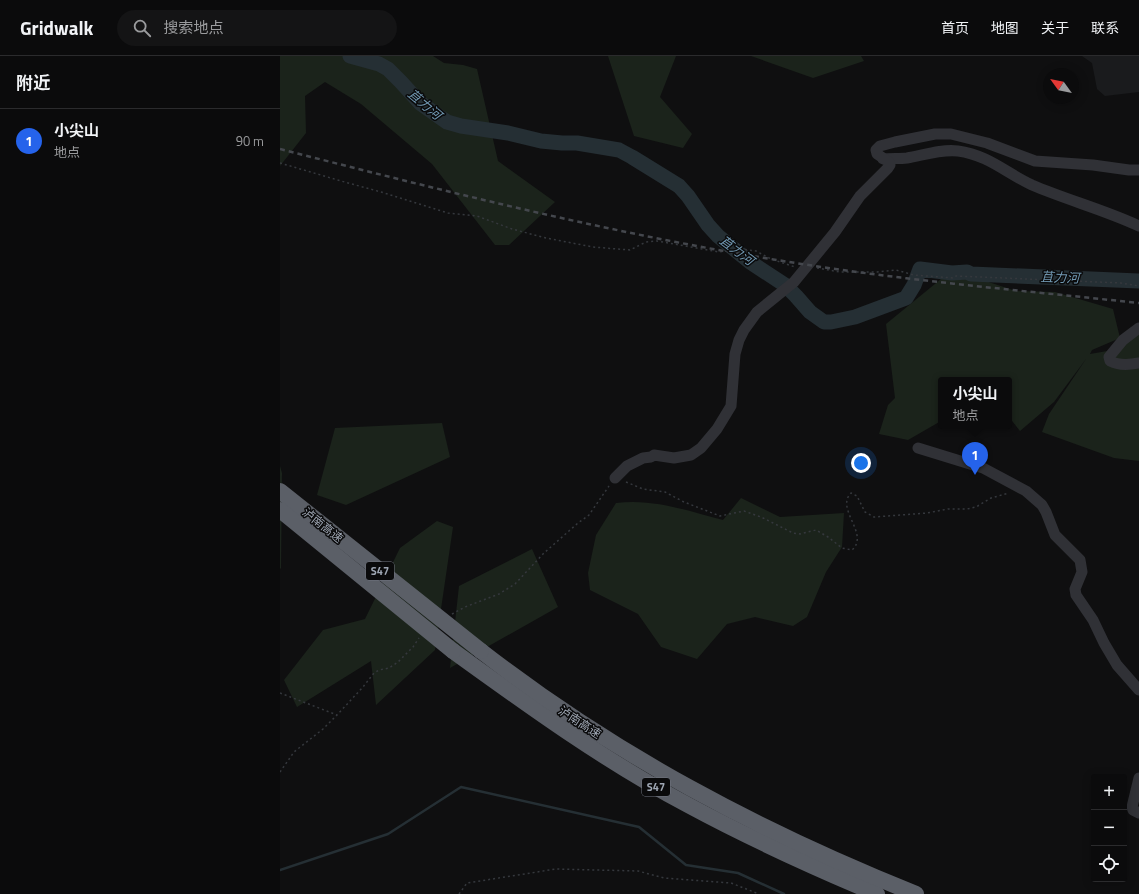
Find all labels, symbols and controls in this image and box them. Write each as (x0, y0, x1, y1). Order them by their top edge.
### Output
search box (117, 10, 397, 46)
text: Gridwalk (20, 13, 93, 42)
text: 搜索地点 (163, 16, 223, 39)
icon: search (131, 17, 153, 39)
text: 首页 (941, 17, 969, 38)
text: 地图 (991, 17, 1019, 38)
text: 关于 (1041, 17, 1069, 38)
text: 联系 (1091, 17, 1119, 38)
north arrow (1043, 68, 1079, 104)
text: 附近 (16, 70, 50, 96)
water label: 苴力河 (404, 84, 449, 126)
text: 小尖山 (54, 119, 99, 142)
text: 1 (25, 131, 33, 151)
text: 90 m (236, 131, 264, 151)
text: 地点 (54, 142, 80, 162)
water label: 苴力河 (715, 230, 761, 272)
water label: 苴力河 (1040, 266, 1083, 288)
popup (938, 377, 1012, 429)
text: 小尖山 (952, 382, 998, 405)
text: 地点 (952, 405, 979, 425)
pin: 1 (962, 442, 988, 475)
your location (851, 453, 871, 473)
street label: 泸南高速 (298, 503, 348, 547)
road number: S47 (366, 562, 394, 580)
street label: 泸南高速 (555, 701, 605, 743)
map controls (1091, 774, 1127, 882)
button: + (1091, 774, 1127, 810)
road number: S47 (642, 778, 670, 796)
button: − (1091, 810, 1127, 846)
button: locate (1091, 846, 1127, 882)

